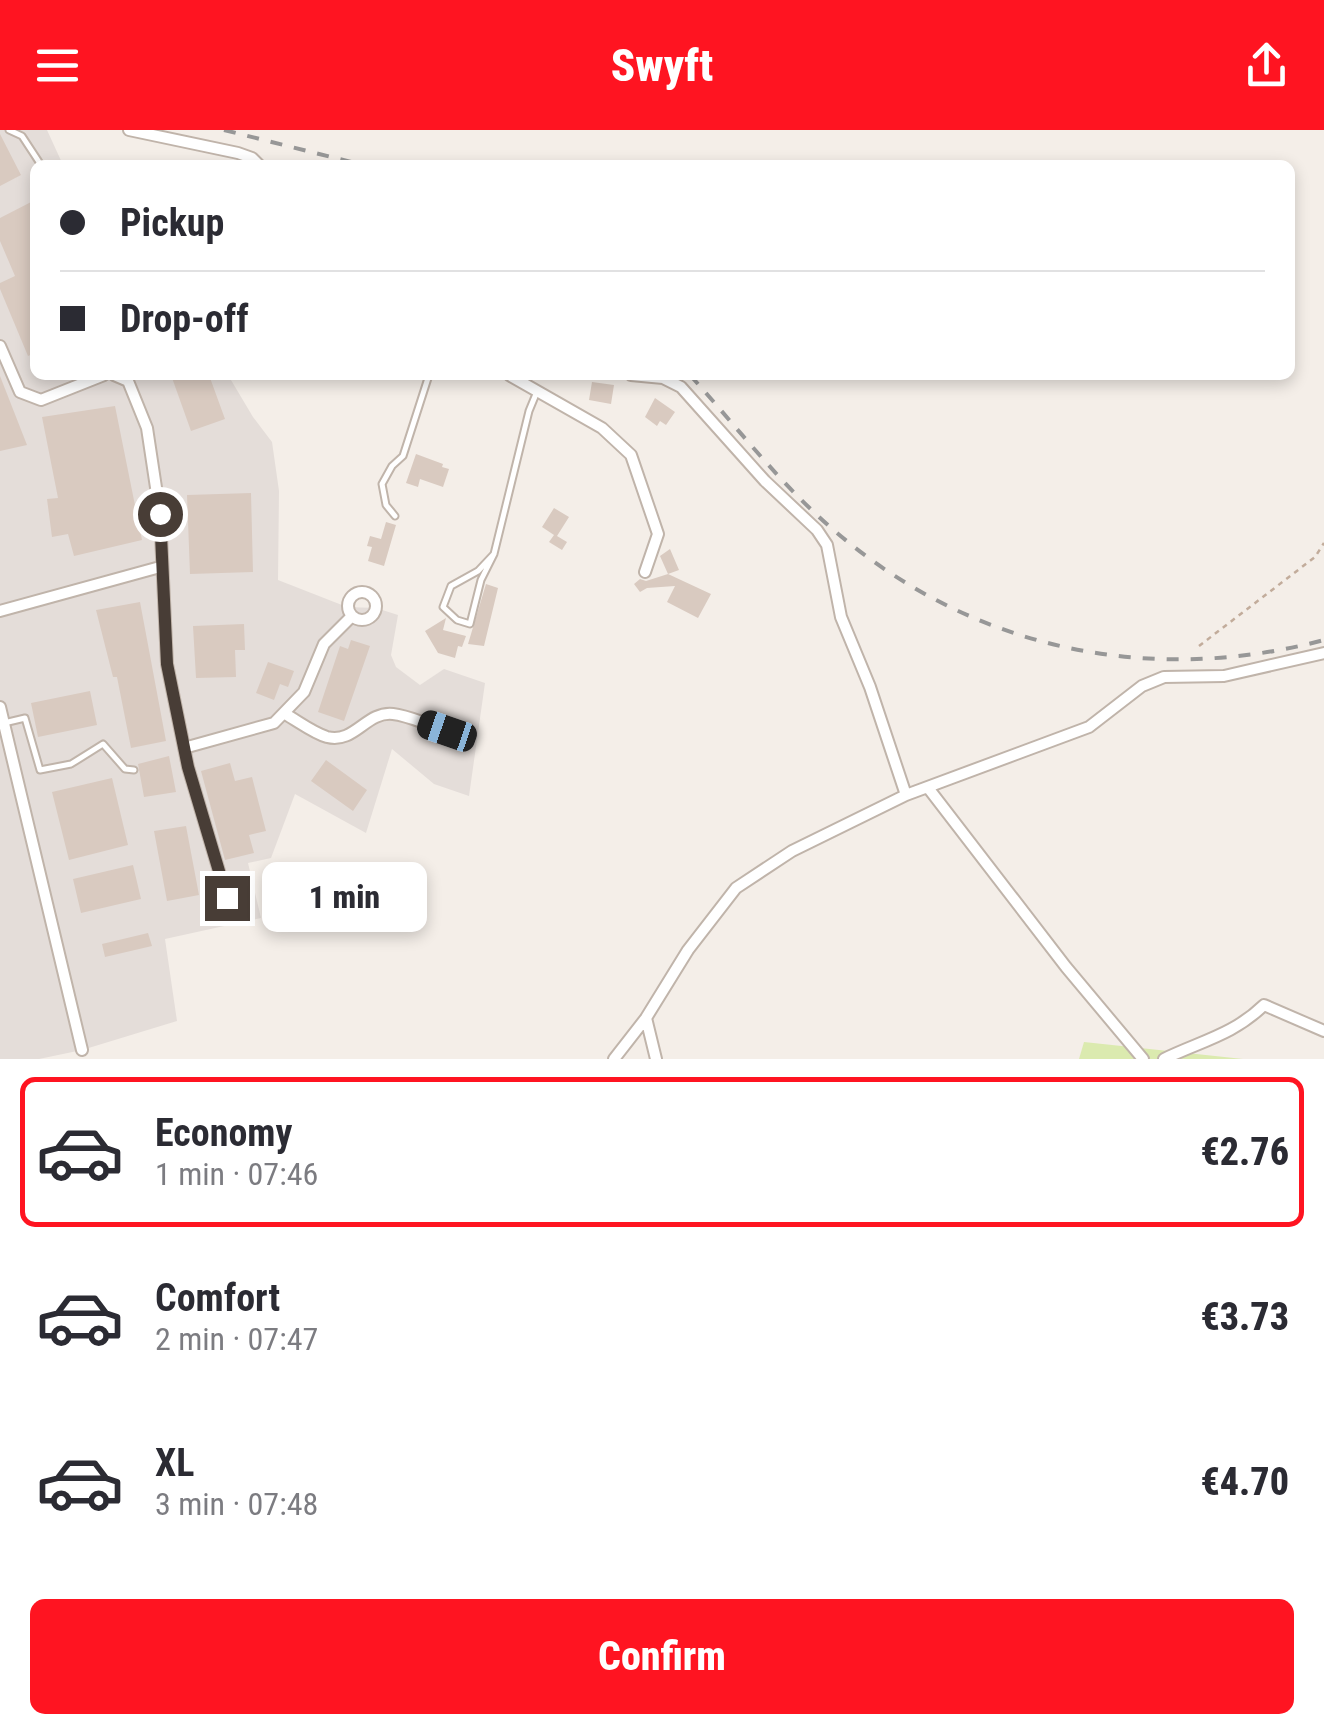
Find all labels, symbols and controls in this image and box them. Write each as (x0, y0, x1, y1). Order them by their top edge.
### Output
icon: menu (30, 38, 85, 93)
icon: share (1239, 38, 1294, 93)
text: Swyft (611, 39, 713, 92)
text: Pickup (120, 201, 224, 245)
text: Drop-off (120, 297, 249, 341)
route start (138, 492, 183, 537)
car (414, 707, 480, 755)
callout: 1 min (262, 863, 427, 933)
route end (205, 876, 250, 921)
text: 1 min (309, 878, 380, 916)
icon: car (35, 1107, 125, 1197)
text: Economy (155, 1111, 292, 1155)
text: €2.76 (1200, 1130, 1289, 1174)
text: 1 min · 07:46 (155, 1155, 318, 1193)
icon: car (35, 1272, 125, 1362)
text: Comfort (155, 1276, 280, 1320)
text: €3.73 (1200, 1295, 1289, 1339)
text: 2 min · 07:47 (155, 1320, 318, 1358)
icon: car (35, 1437, 125, 1527)
text: XL (155, 1441, 194, 1485)
text: €4.70 (1200, 1460, 1289, 1504)
text: 3 min · 07:48 (155, 1485, 318, 1523)
button: Confirm (30, 1599, 1294, 1714)

